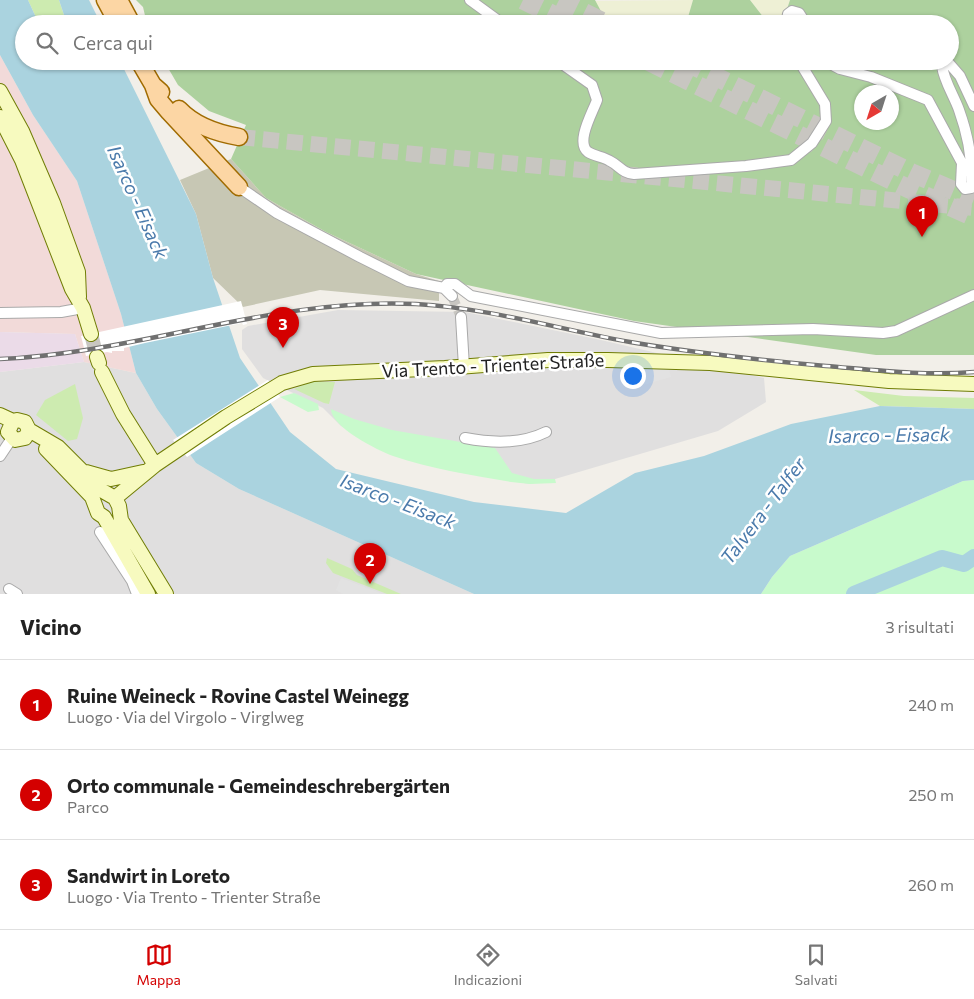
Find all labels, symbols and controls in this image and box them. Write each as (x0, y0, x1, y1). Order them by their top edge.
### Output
search box (15, 15, 959, 70)
icon: search (33, 29, 61, 57)
text: Cerca qui (73, 31, 153, 54)
north arrow (854, 85, 899, 130)
water label: Isarco - Eisack (103, 142, 174, 263)
pin: 1 (906, 196, 938, 237)
pin: 3 (267, 307, 299, 348)
street label: Via Trento - Trienter Straße (381, 348, 605, 382)
your location (620, 363, 646, 389)
water label: Isarco - Eisack (828, 422, 951, 447)
water label: Talvera - Talfer (715, 452, 811, 569)
water label: Isarco - Eisack (337, 468, 460, 533)
pin: 2 (354, 543, 386, 584)
text: Vicino (20, 614, 81, 639)
text: 3 risultati (885, 617, 954, 636)
text: Ruine Weineck - Rovine Castel Weinegg (67, 684, 409, 707)
text: 1 (32, 695, 40, 714)
text: 240 m (908, 695, 954, 714)
text: Luogo · Via del Virgolo - Virglweg (67, 707, 304, 726)
text: Orto communale - Gemeindeschrebergärten (67, 774, 450, 797)
text: 2 (31, 785, 41, 804)
text: 250 m (908, 785, 954, 804)
text: Parco (67, 797, 109, 816)
text: Sandwirt in Loreto (67, 864, 230, 887)
text: 3 (31, 875, 41, 894)
text: 260 m (908, 875, 954, 894)
text: Luogo · Via Trento - Trienter Straße (67, 887, 321, 906)
tab: Mappa (136, 941, 181, 988)
tab: Indicazioni (454, 941, 522, 988)
tab: Salvati (795, 941, 838, 988)

